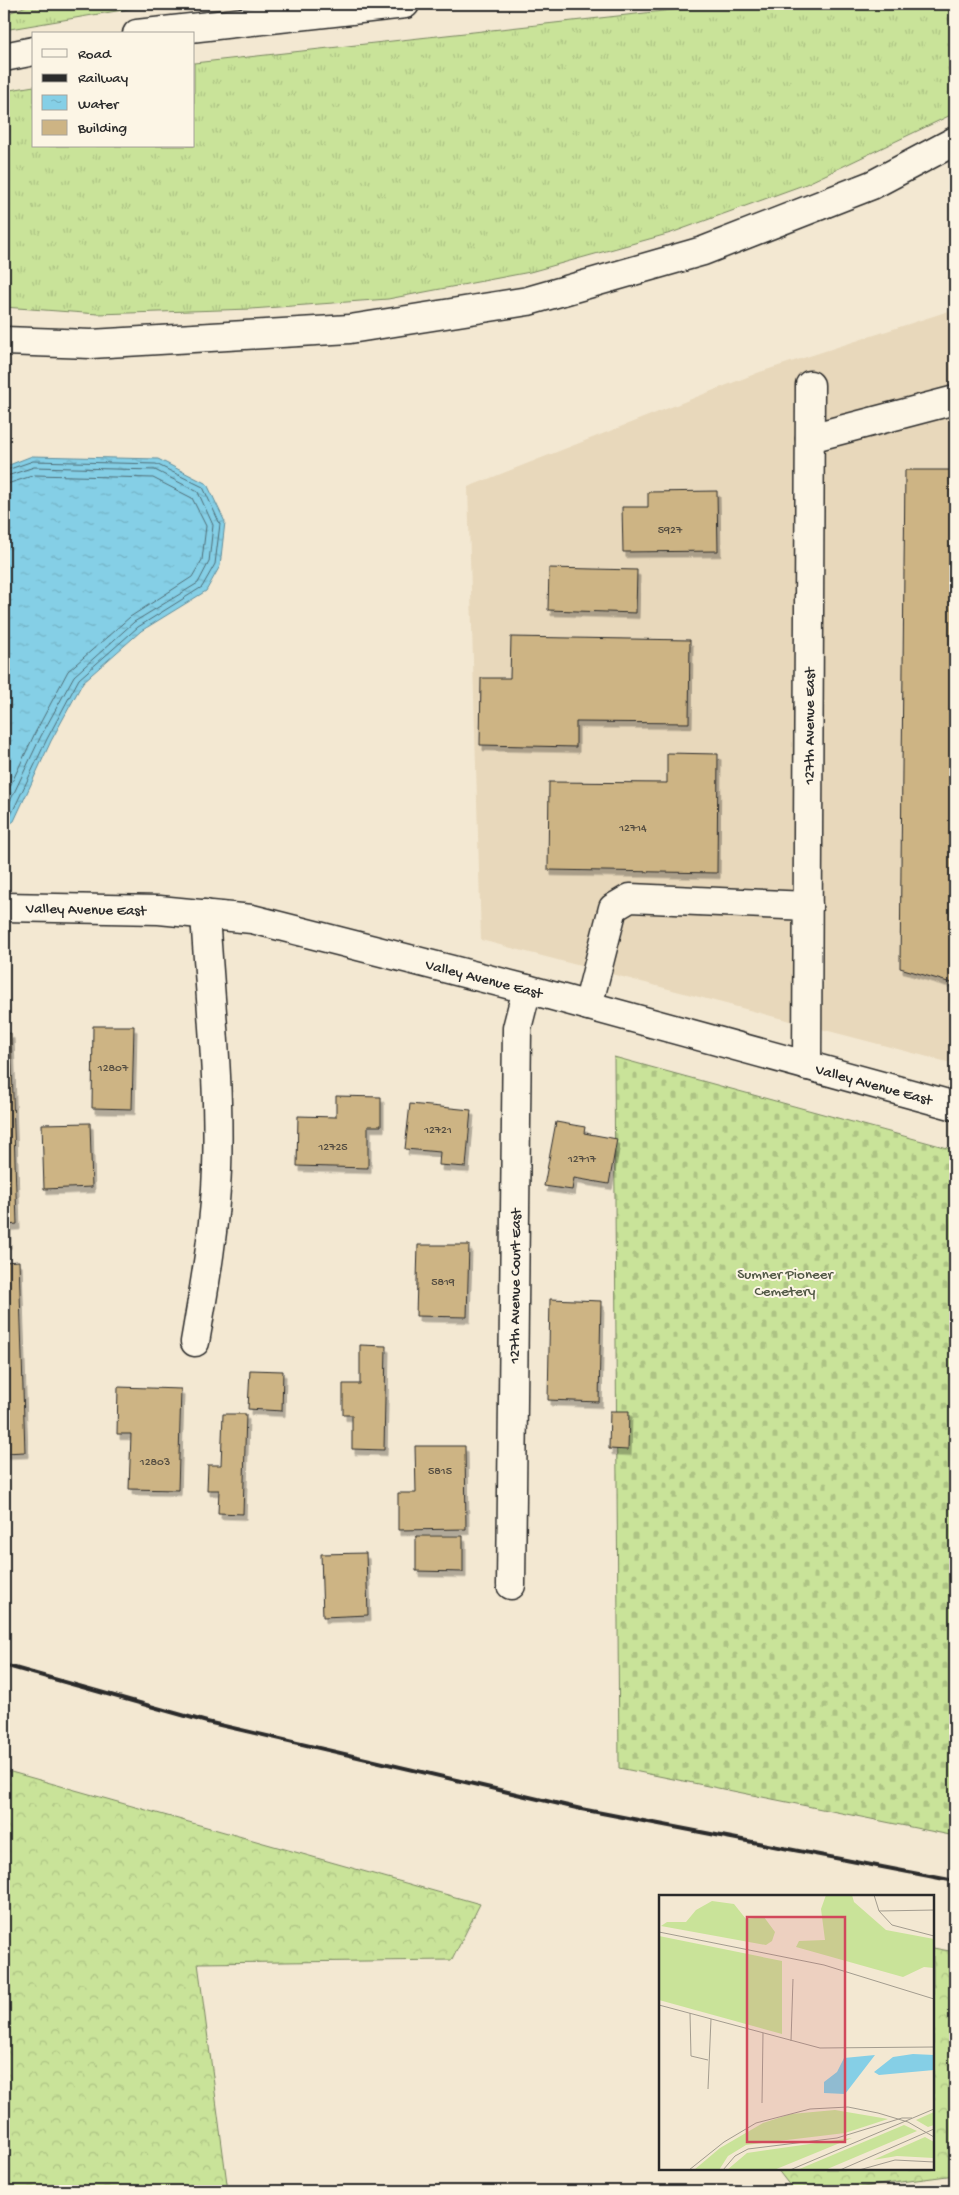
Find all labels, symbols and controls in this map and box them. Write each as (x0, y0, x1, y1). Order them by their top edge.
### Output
legend (32, 32, 195, 148)
text: Road (78, 46, 112, 64)
text: Railway (78, 70, 129, 88)
text: Water (78, 96, 120, 114)
text: Building (77, 120, 127, 138)
house number: 5927 (658, 524, 683, 538)
street label: 127th Avenue East (801, 666, 820, 786)
house number: 12714 (618, 822, 647, 836)
street label: Valley Avenue East (25, 900, 148, 921)
street label: Valley Avenue East (422, 956, 546, 1004)
street label: Valley Avenue East (812, 1061, 936, 1111)
house number: 12807 (97, 1062, 129, 1076)
house number: 12721 (423, 1124, 452, 1138)
house number: 12725 (317, 1141, 348, 1155)
house number: 12717 (567, 1153, 597, 1167)
street label: 127th Avenue Court East (506, 1207, 526, 1365)
park label: Sumner Pioneer Cemetery (737, 1266, 834, 1301)
house number: 5819 (431, 1276, 455, 1290)
house number: 12803 (139, 1456, 170, 1470)
house number: 5815 (428, 1465, 452, 1479)
inset map (659, 1895, 934, 2170)

